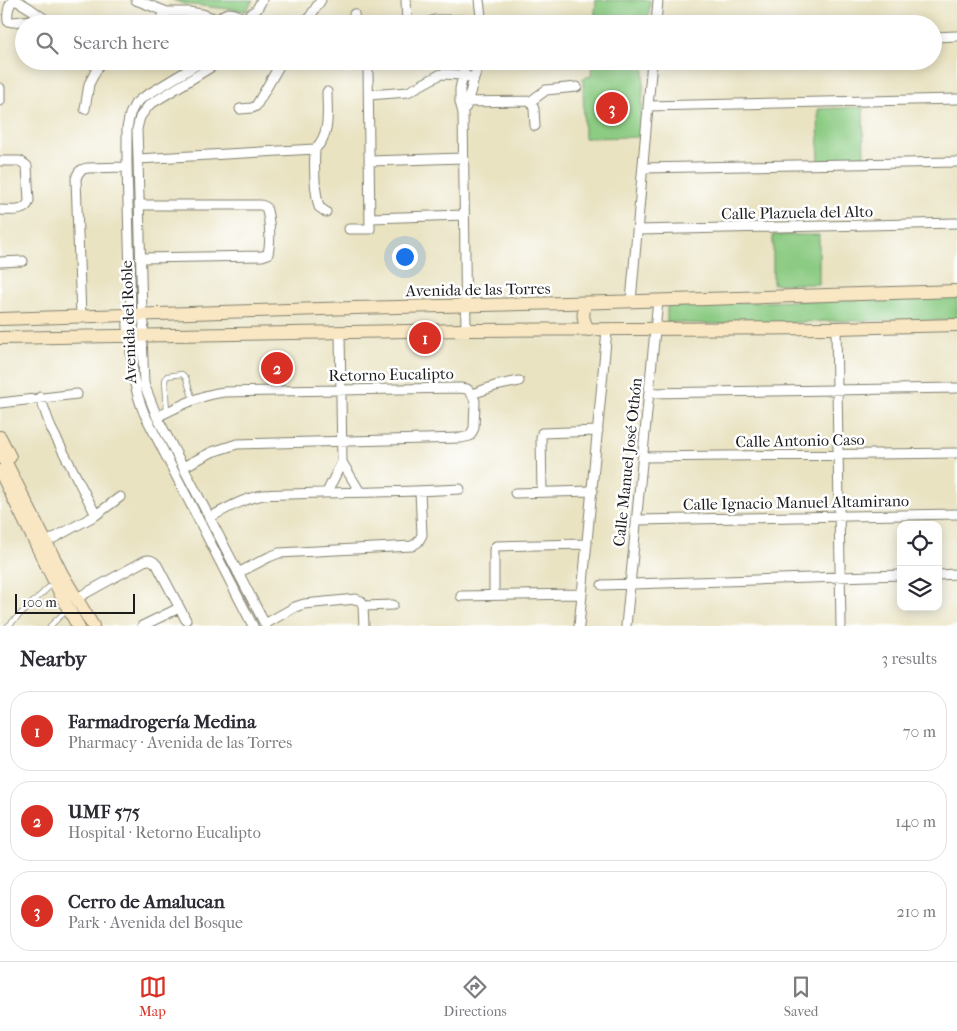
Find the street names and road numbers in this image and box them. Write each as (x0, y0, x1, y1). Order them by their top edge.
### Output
street label: Calle Plazuela del Alto (721, 202, 873, 223)
street label: Avenida del Roble (117, 260, 140, 385)
street label: Avenida de las Torres (404, 279, 551, 300)
street label: Retorno Eucalipto (328, 364, 454, 385)
street label: Calle Manuel José Othón (609, 376, 646, 547)
street label: Calle Antonio Caso (735, 430, 865, 451)
street label: Calle Ignacio Manuel Altamirano (683, 491, 909, 514)

